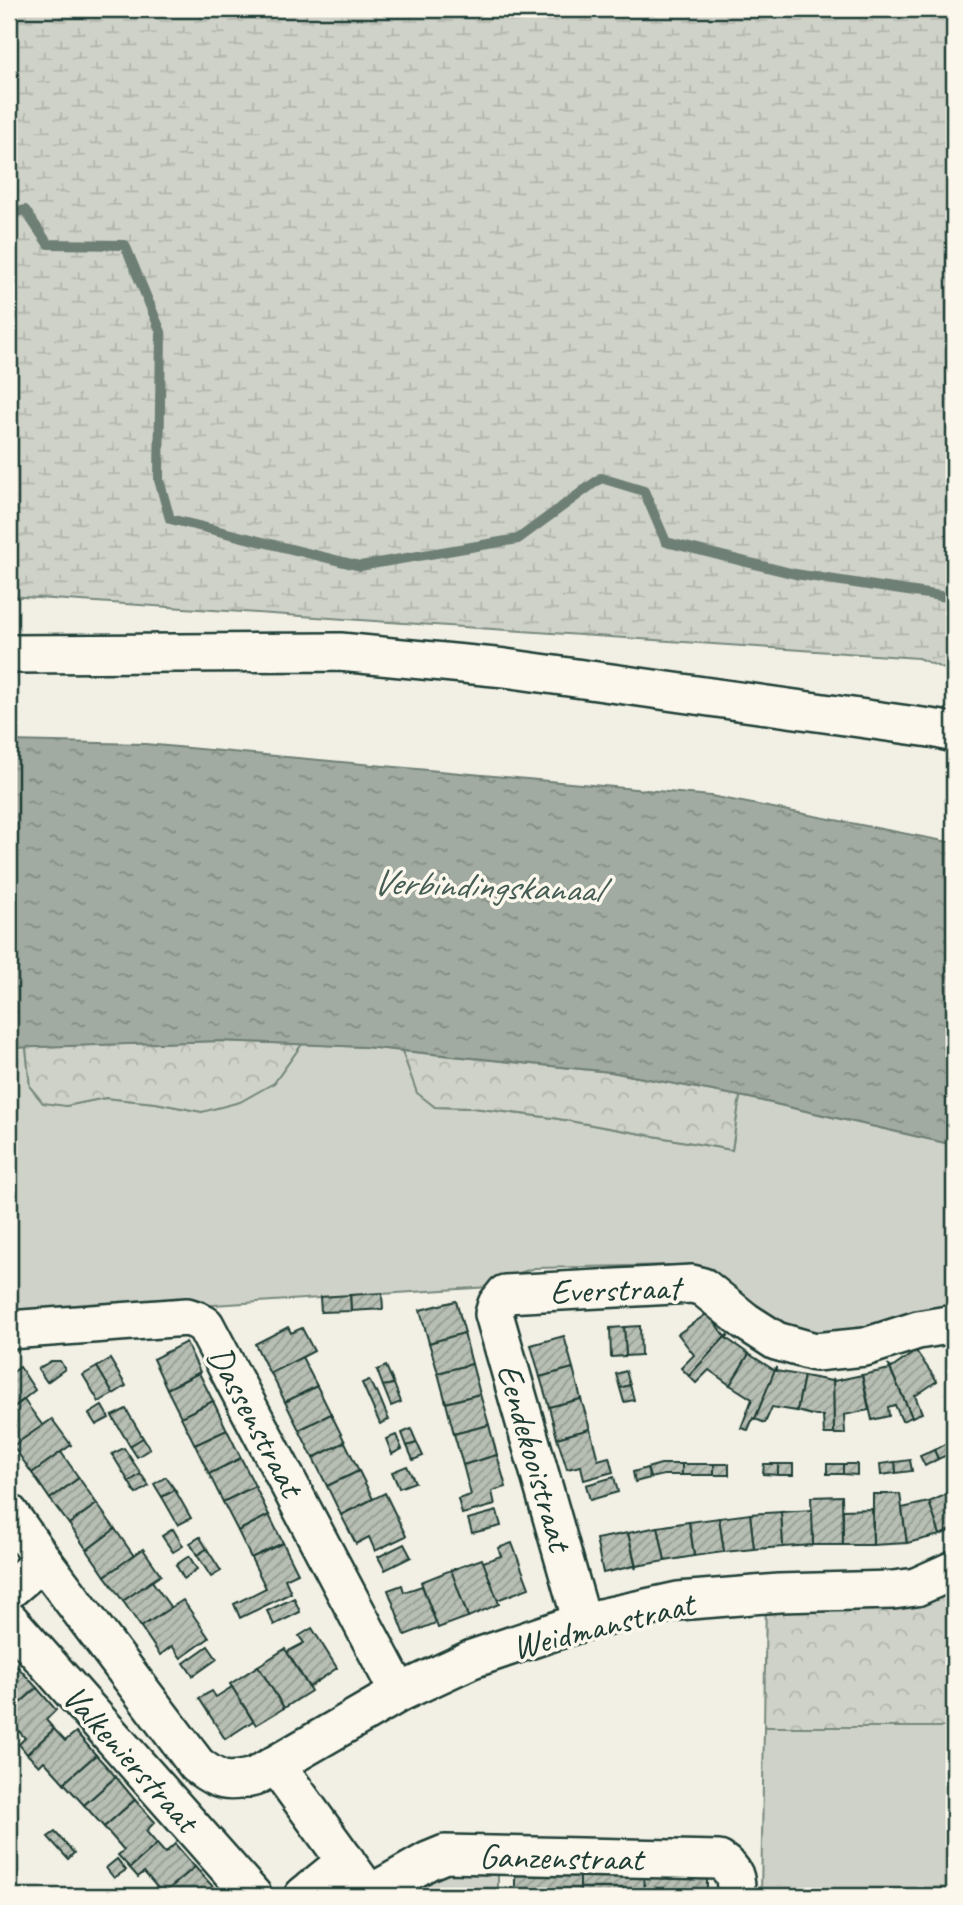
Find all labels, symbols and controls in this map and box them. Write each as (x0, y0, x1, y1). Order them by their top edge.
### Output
water label: Verbindingskanaal (371, 858, 614, 913)
street label: Everstraat (549, 1265, 685, 1314)
street label: Dassenstraat (197, 1338, 315, 1507)
street label: Eendekooistraat (486, 1359, 584, 1559)
street label: Weidmanstraat (508, 1580, 702, 1670)
street label: Valkenierstraat (53, 1675, 211, 1844)
street label: Ganzenstraat (479, 1834, 647, 1881)

